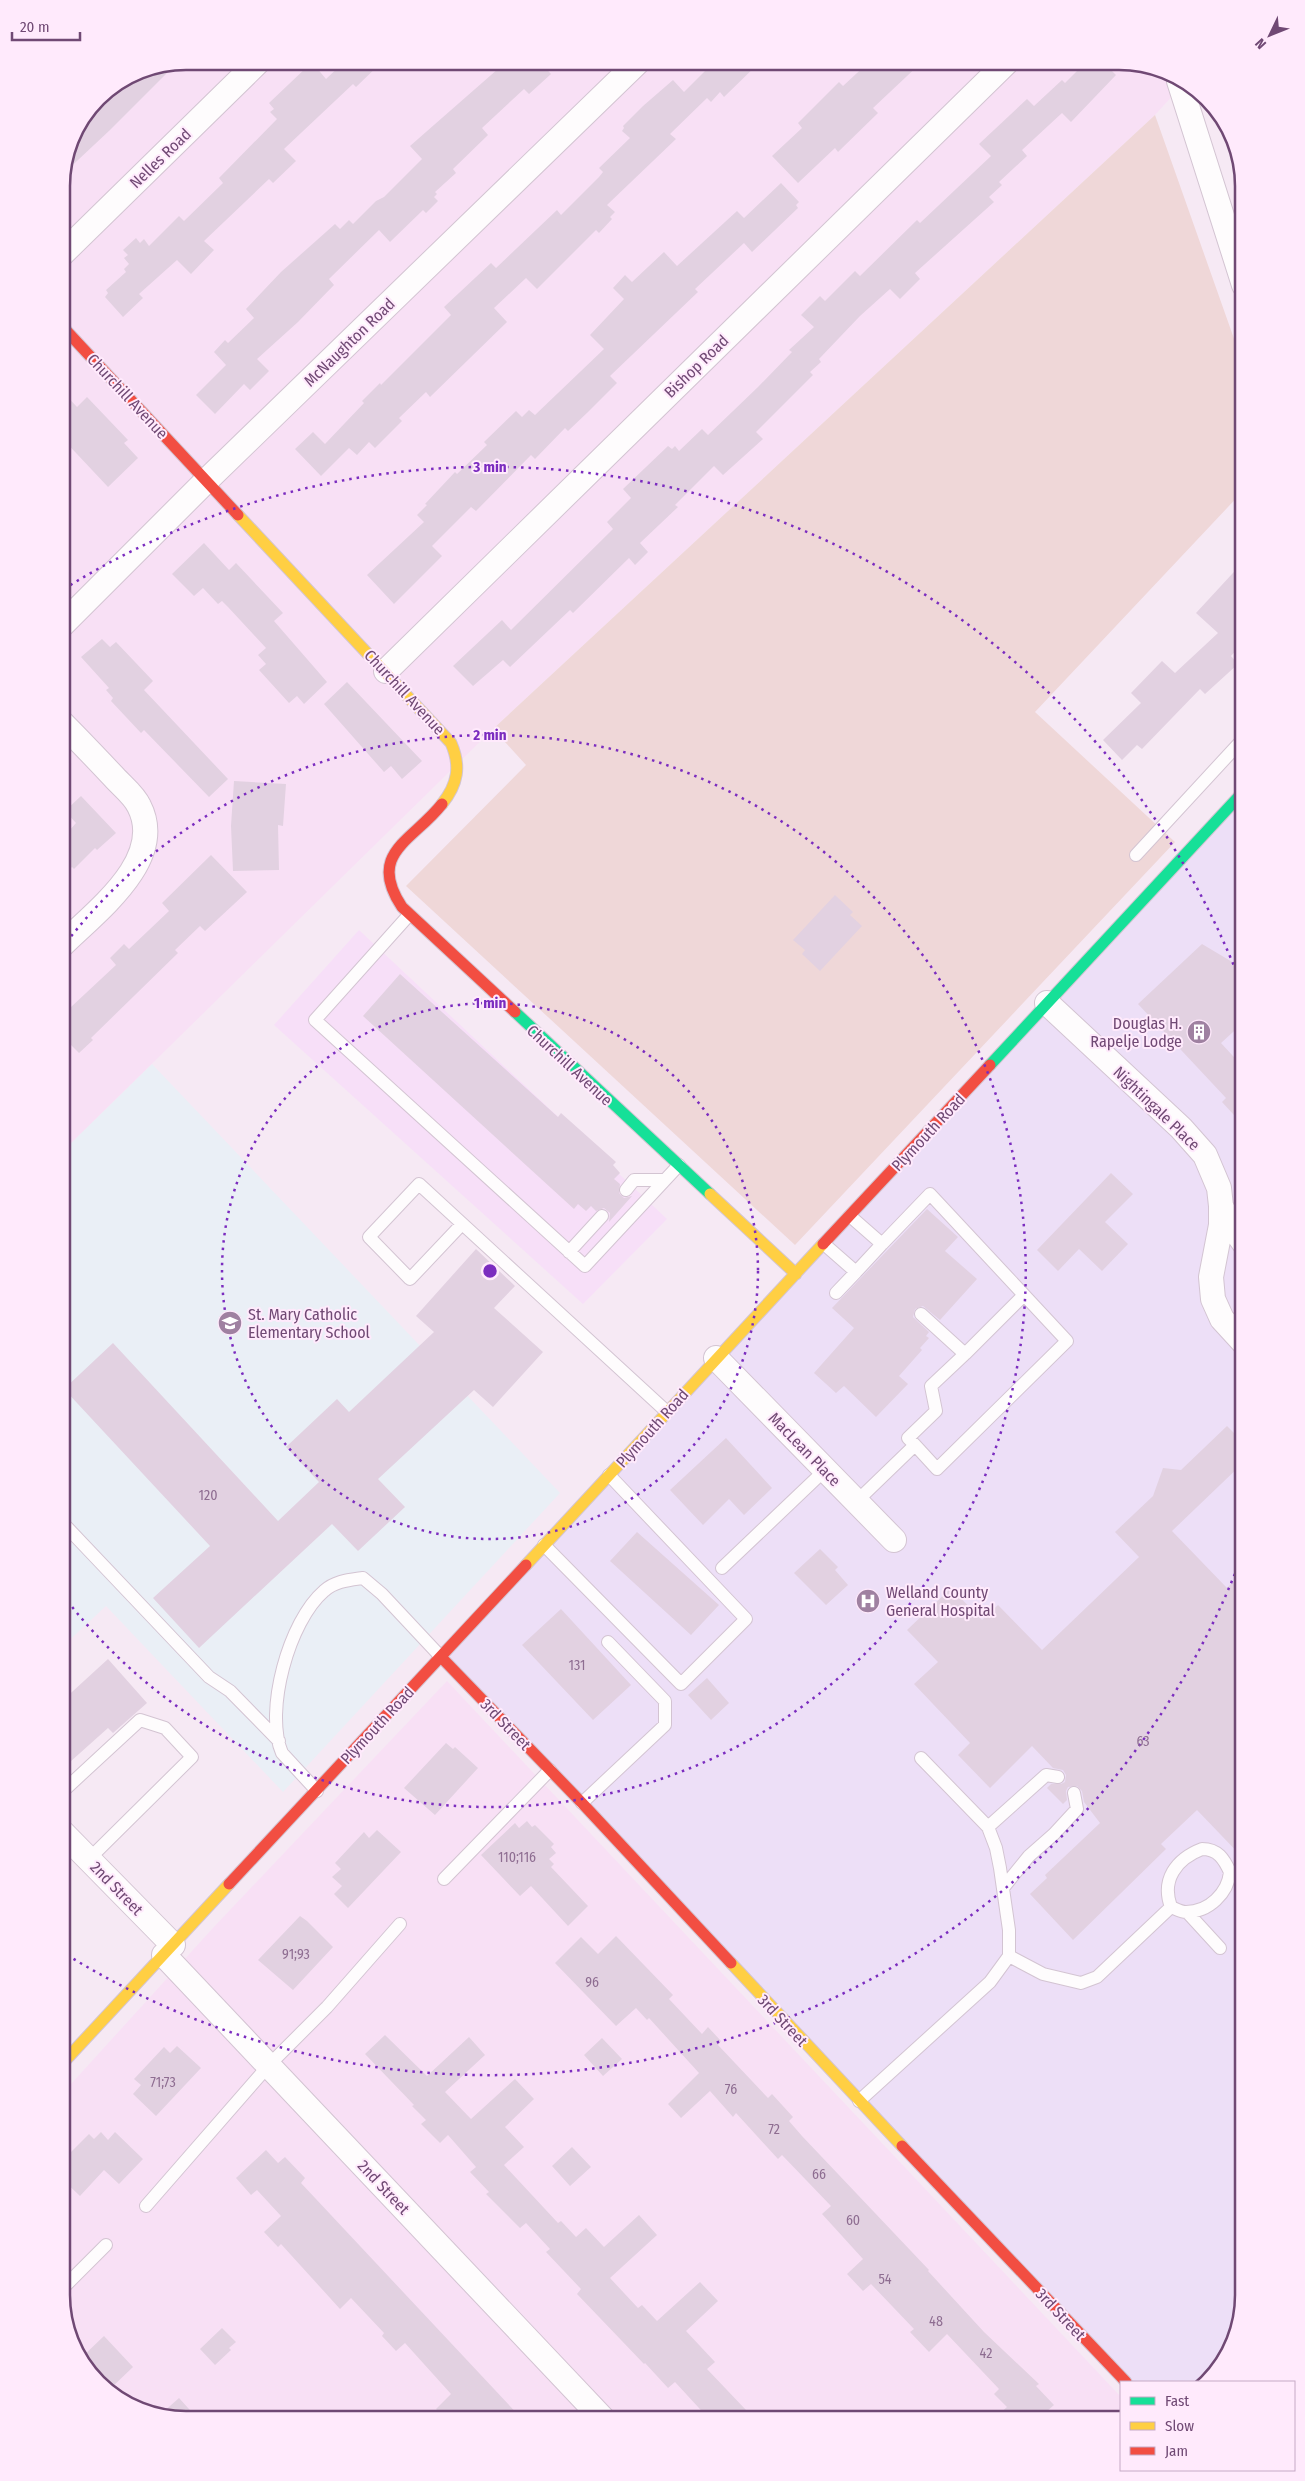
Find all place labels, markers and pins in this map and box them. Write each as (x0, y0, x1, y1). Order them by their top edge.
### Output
place label: Douglas H. Rapelje Lodge (1090, 1014, 1182, 1051)
building icon: Douglas H. Rapelje Lodge (1186, 1019, 1212, 1045)
centre of rings (481, 1262, 499, 1280)
place label: St. Mary Catholic Elementary School (248, 1305, 370, 1342)
school or university icon: St. Mary Catholic Elementary School (217, 1310, 243, 1336)
place label: Welland County General Hospital (886, 1583, 995, 1620)
hospital icon: Welland County General Hospital (855, 1588, 881, 1614)

